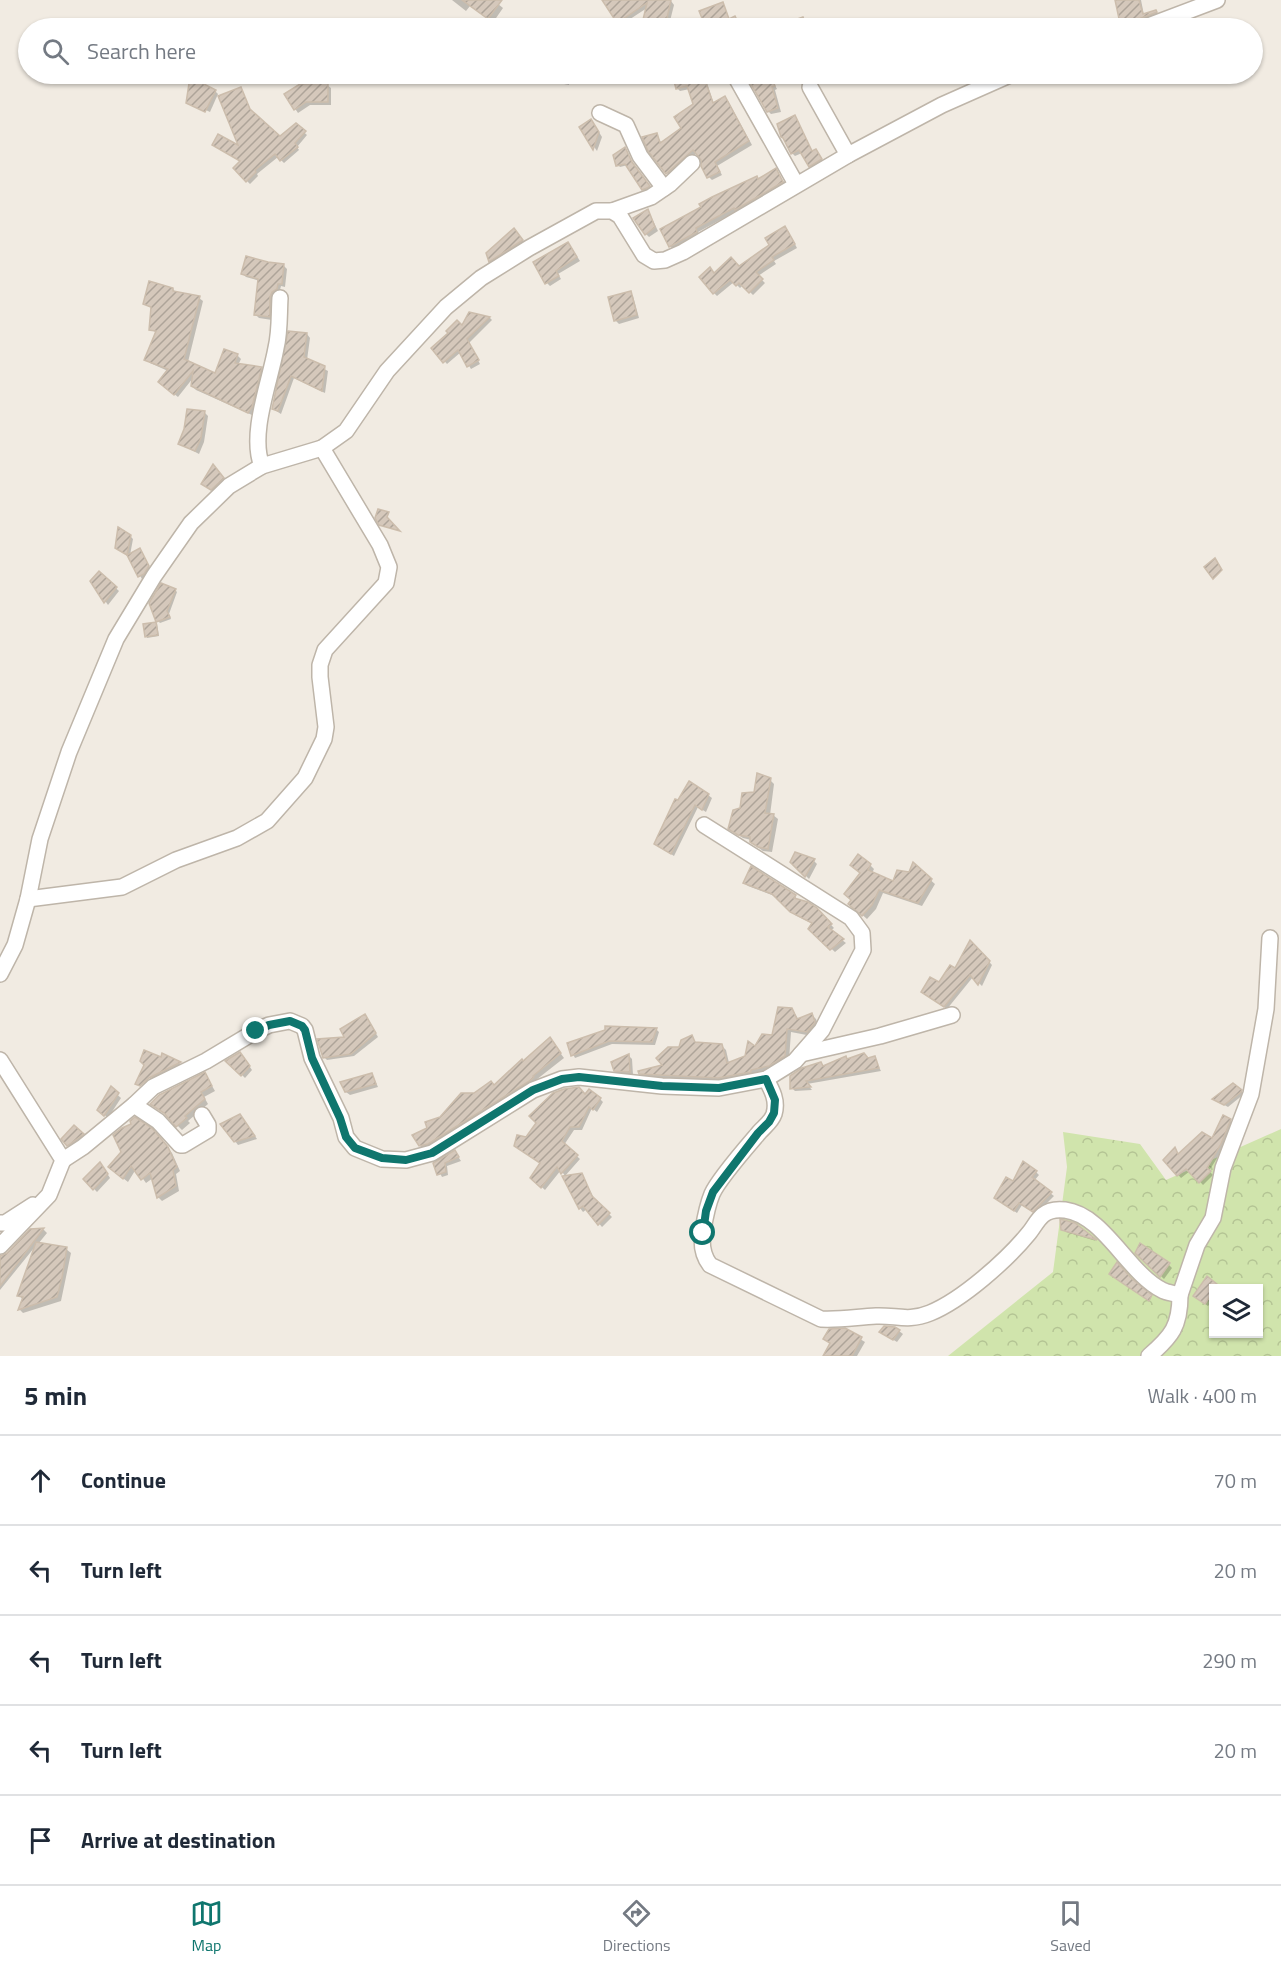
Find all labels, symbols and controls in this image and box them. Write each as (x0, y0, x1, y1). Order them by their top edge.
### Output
search box (18, 18, 1263, 84)
text: Search here (87, 34, 196, 68)
icon: search (39, 35, 72, 68)
route end (242, 1017, 268, 1043)
route start (689, 1219, 715, 1245)
map controls (1209, 1284, 1263, 1338)
button: layers (1209, 1284, 1263, 1338)
text: 5 min (24, 1376, 87, 1415)
text: Walk · 400 m (1148, 1380, 1257, 1411)
text: Continue (81, 1463, 166, 1497)
icon: ahead (24, 1464, 57, 1497)
text: 70 m (1213, 1465, 1257, 1496)
text: Turn left (81, 1553, 162, 1587)
icon: left (24, 1554, 57, 1587)
text: 20 m (1213, 1555, 1257, 1586)
text: Turn left (81, 1643, 162, 1677)
icon: left (24, 1644, 57, 1677)
text: 290 m (1202, 1645, 1257, 1676)
text: Turn left (81, 1733, 162, 1767)
icon: left (24, 1734, 57, 1767)
text: 20 m (1213, 1735, 1257, 1766)
text: Arrive at destination (81, 1823, 276, 1857)
icon: arrive (24, 1824, 57, 1857)
tab: Map (190, 1897, 223, 1957)
tab: Directions (603, 1897, 671, 1957)
tab: Saved (1050, 1897, 1091, 1957)

